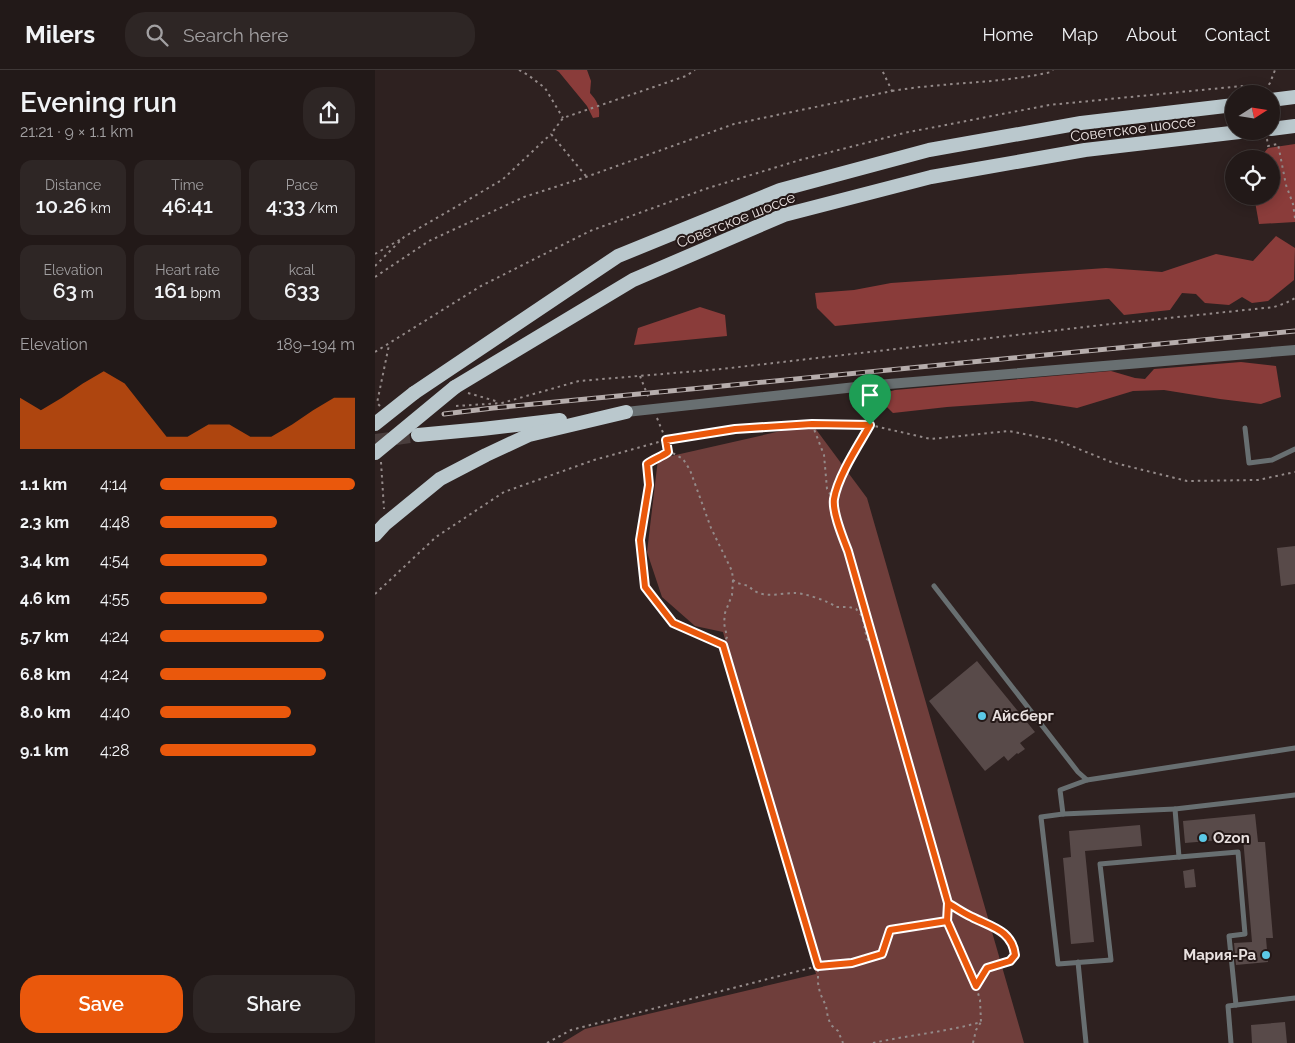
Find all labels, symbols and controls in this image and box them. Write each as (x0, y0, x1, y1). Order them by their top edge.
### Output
search box (125, 12, 475, 57)
text: Milers (25, 20, 95, 49)
icon: search (143, 21, 171, 49)
text: Search here (183, 24, 289, 46)
text: Home (982, 24, 1033, 45)
text: Map (1061, 24, 1098, 45)
text: About (1126, 24, 1177, 45)
text: Contact (1205, 24, 1270, 45)
north arrow (1225, 85, 1280, 140)
map controls (1225, 85, 1280, 205)
text: Evening run (20, 86, 177, 119)
button: share (303, 87, 355, 139)
street label: Советское шоссе (1069, 112, 1197, 146)
text: 21:21 · 9 × 1.1 km (20, 122, 133, 141)
button: locate (1225, 150, 1280, 205)
text: Distance (45, 177, 101, 193)
text: Time (171, 177, 204, 193)
text: Pace (286, 177, 318, 193)
street label: Советское шоссе (674, 188, 798, 252)
text: 10.26 (35, 193, 87, 218)
text: 46:41 (162, 193, 213, 218)
text: 4:33 (266, 193, 305, 218)
text: km (87, 200, 111, 216)
text: /km (305, 200, 338, 216)
text: Elevation (43, 262, 103, 278)
text: Heart rate (155, 262, 220, 278)
text: kcal (289, 262, 315, 278)
text: 63 (53, 278, 77, 303)
text: 161 (154, 278, 187, 303)
text: 633 (284, 278, 320, 303)
text: m (77, 285, 94, 301)
text: bpm (187, 285, 221, 301)
text: Elevation (20, 335, 88, 354)
text: 189–194 m (277, 335, 355, 354)
pin (849, 374, 891, 425)
icon: arrive (856, 381, 884, 409)
text: 1.1 km (20, 475, 67, 494)
text: 4:14 (100, 475, 127, 494)
text: 2.3 km (20, 513, 69, 532)
text: 4:48 (100, 513, 130, 532)
text: 3.4 km (20, 551, 69, 570)
text: 4:54 (100, 551, 129, 570)
text: 4.6 km (20, 589, 70, 608)
text: 4:55 (100, 589, 129, 608)
text: 5.7 km (20, 627, 69, 646)
text: 4:24 (100, 627, 129, 646)
text: 6.8 km (20, 665, 71, 684)
text: 4:24 (100, 665, 129, 684)
text: 8.0 km (20, 703, 71, 722)
text: 4:40 (100, 703, 130, 722)
place label: Айсберг (992, 707, 1055, 725)
marker: Айсберг (976, 710, 988, 722)
text: 9.1 km (20, 741, 69, 760)
text: 4:28 (100, 741, 130, 760)
place label: Ozon (1213, 829, 1250, 847)
marker: Ozon (1197, 832, 1209, 844)
place label: Мария-Ра (1183, 946, 1256, 964)
marker: Мария-Ра (1260, 949, 1272, 961)
button: Save (20, 975, 183, 1033)
button: Share (193, 975, 355, 1033)

